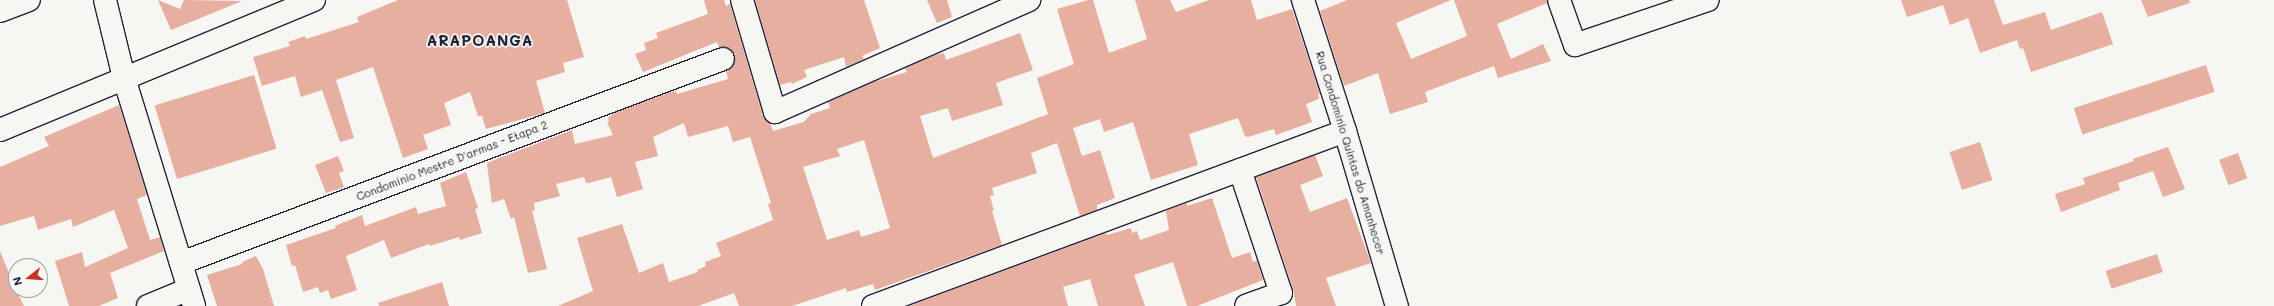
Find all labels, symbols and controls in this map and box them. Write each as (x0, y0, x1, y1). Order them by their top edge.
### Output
district label: ARAPOANGA (427, 32, 533, 50)
street label: Rua Condomínio Quintas do Amanhecer (1313, 50, 1387, 256)
street label: Condomínio Mestre D'armas - Etapa 2 (355, 118, 549, 204)
north arrow (8, 258, 48, 298)
text: N (9, 275, 25, 288)

